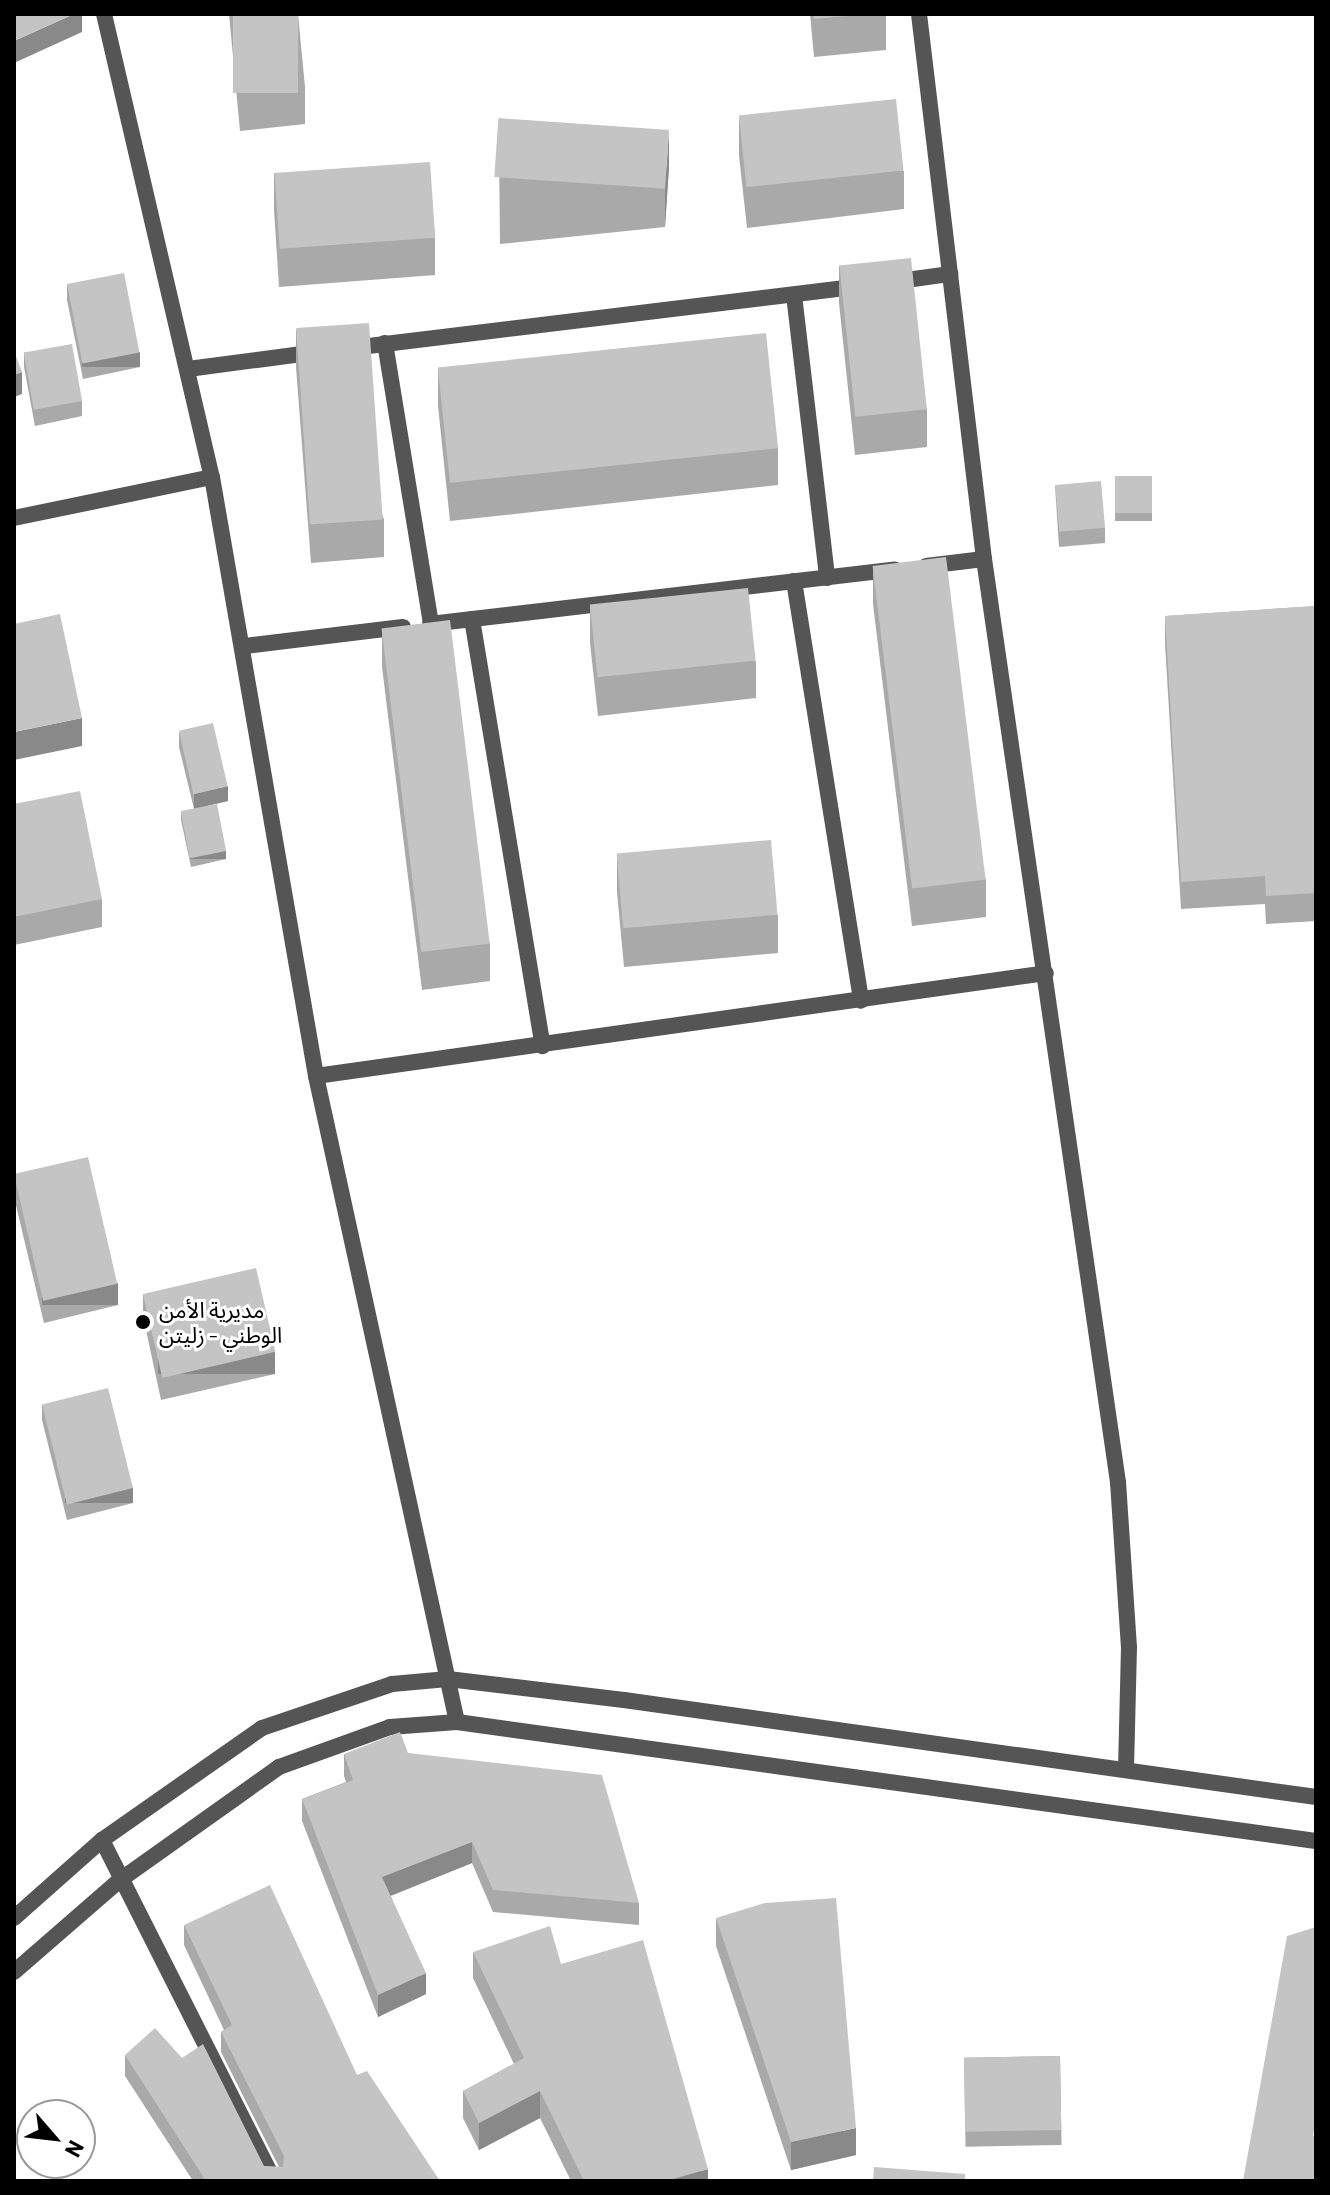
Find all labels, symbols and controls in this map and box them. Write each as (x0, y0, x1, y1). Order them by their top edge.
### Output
place label: مديرية الأمن الوطني - زليتن (159, 1296, 282, 1348)
marker: مديرية الأمن الوطني - زليتن (134, 1313, 152, 1331)
north arrow (16, 2099, 96, 2179)
text: N (61, 2137, 90, 2162)

